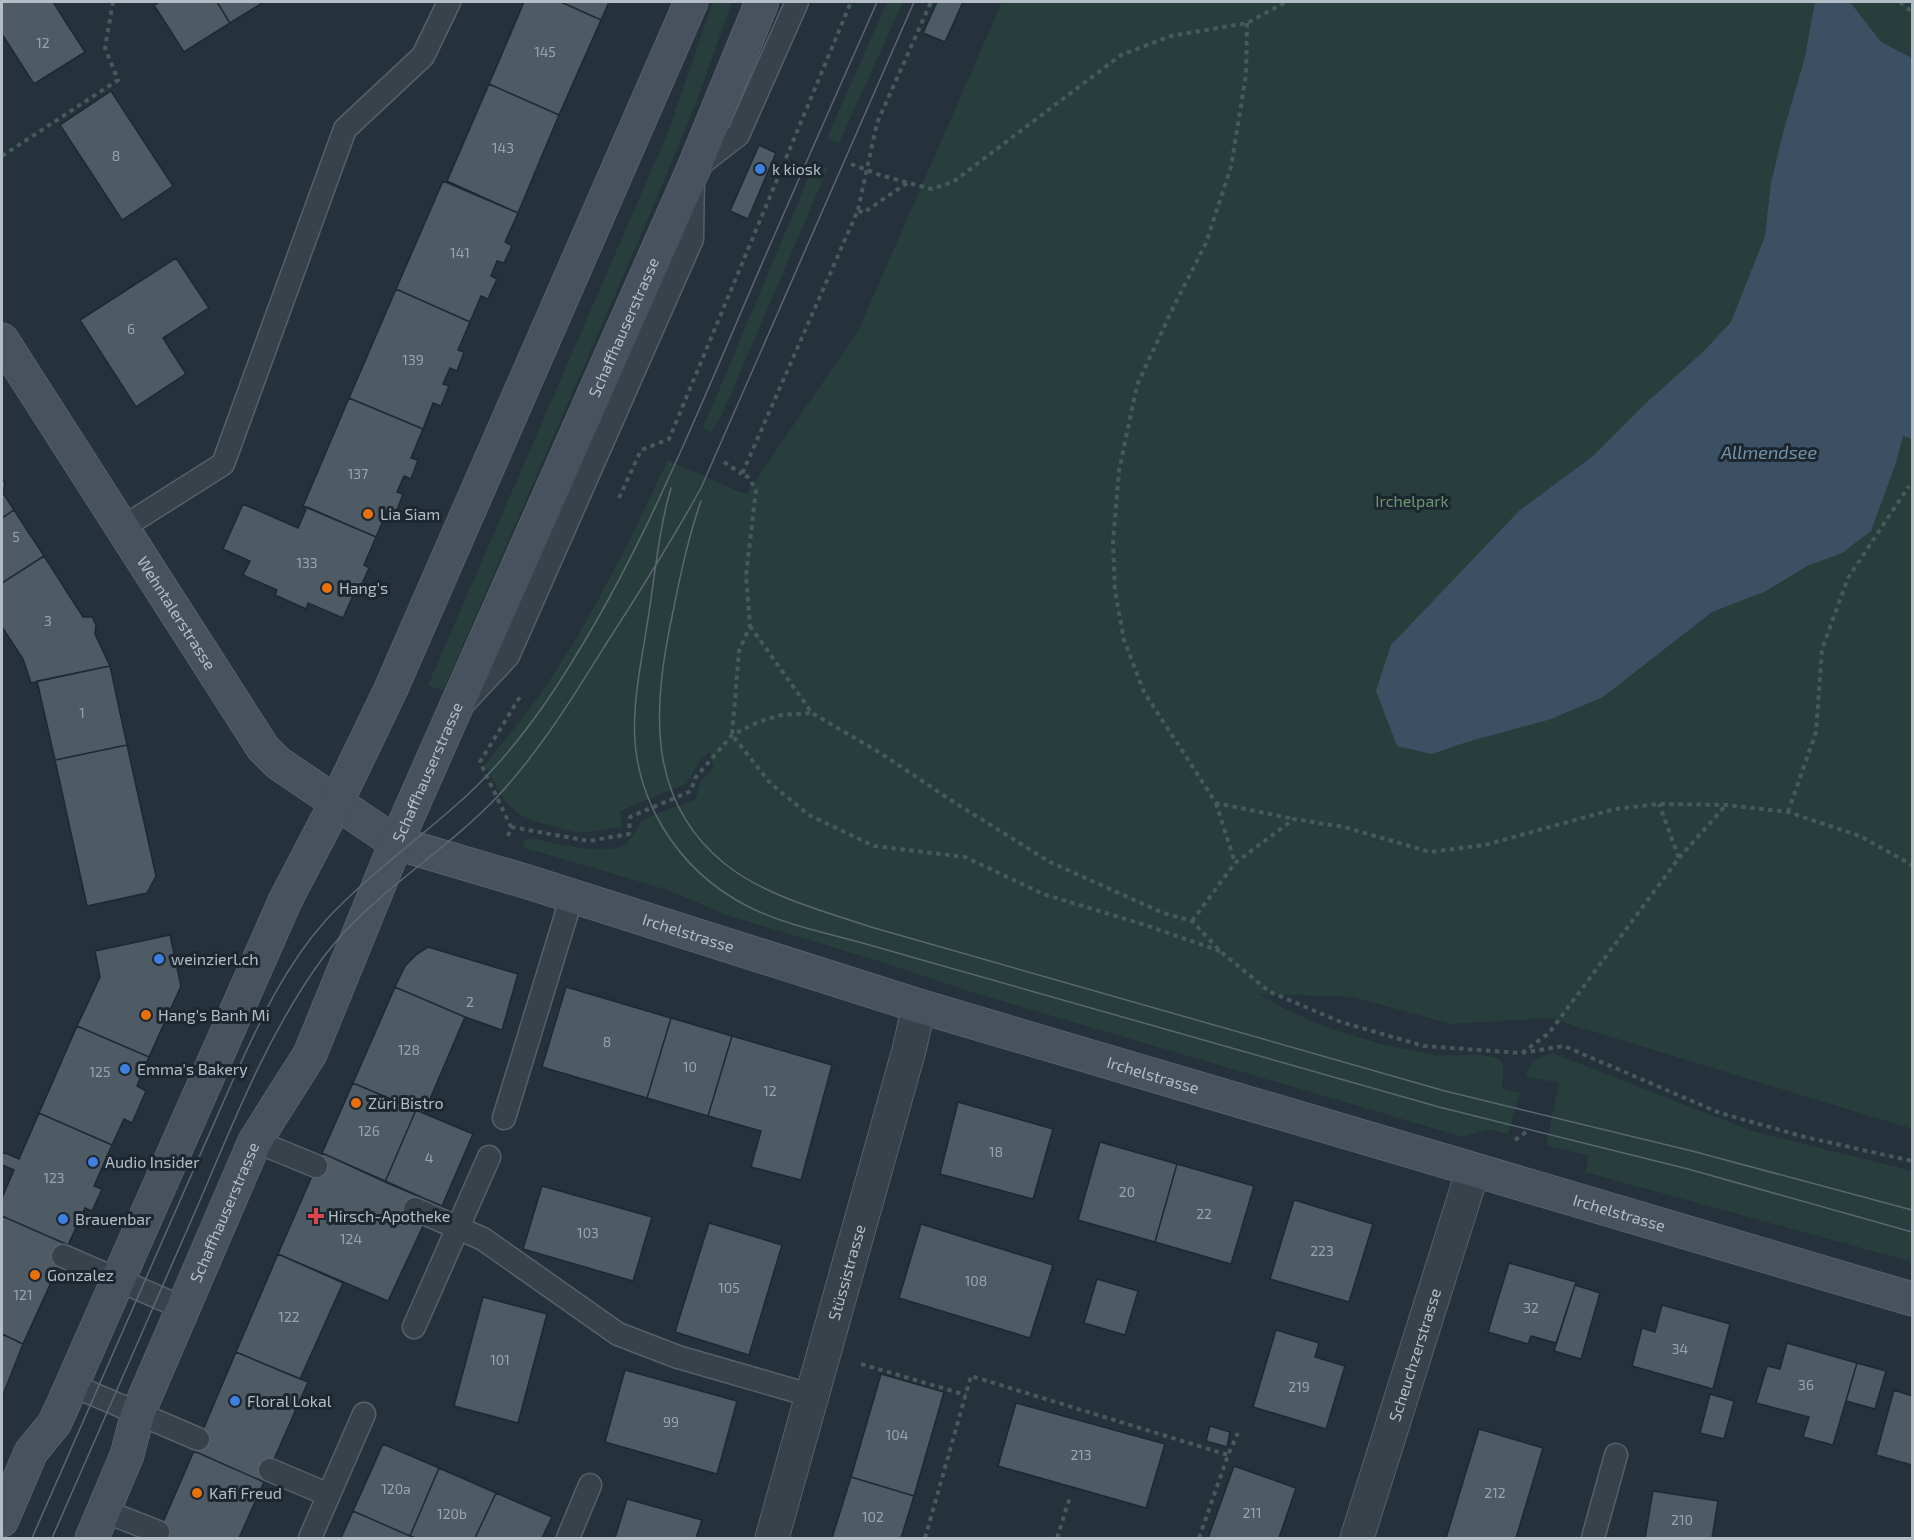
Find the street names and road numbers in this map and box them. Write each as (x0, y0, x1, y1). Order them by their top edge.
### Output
street label: Schaffhauserstrasse (584, 254, 662, 400)
street label: Wehntalerstrasse (134, 552, 220, 673)
street label: Schaffhauserstrasse (388, 699, 466, 845)
street label: Irchelstrasse (640, 909, 737, 956)
street label: Irchelstrasse (1105, 1052, 1202, 1097)
street label: Schaffhauserstrasse (185, 1139, 262, 1285)
street label: Irchelstrasse (1571, 1190, 1668, 1235)
street label: Stüssistrasse (824, 1222, 869, 1322)
street label: Scheuchzerstrasse (1384, 1286, 1444, 1424)

